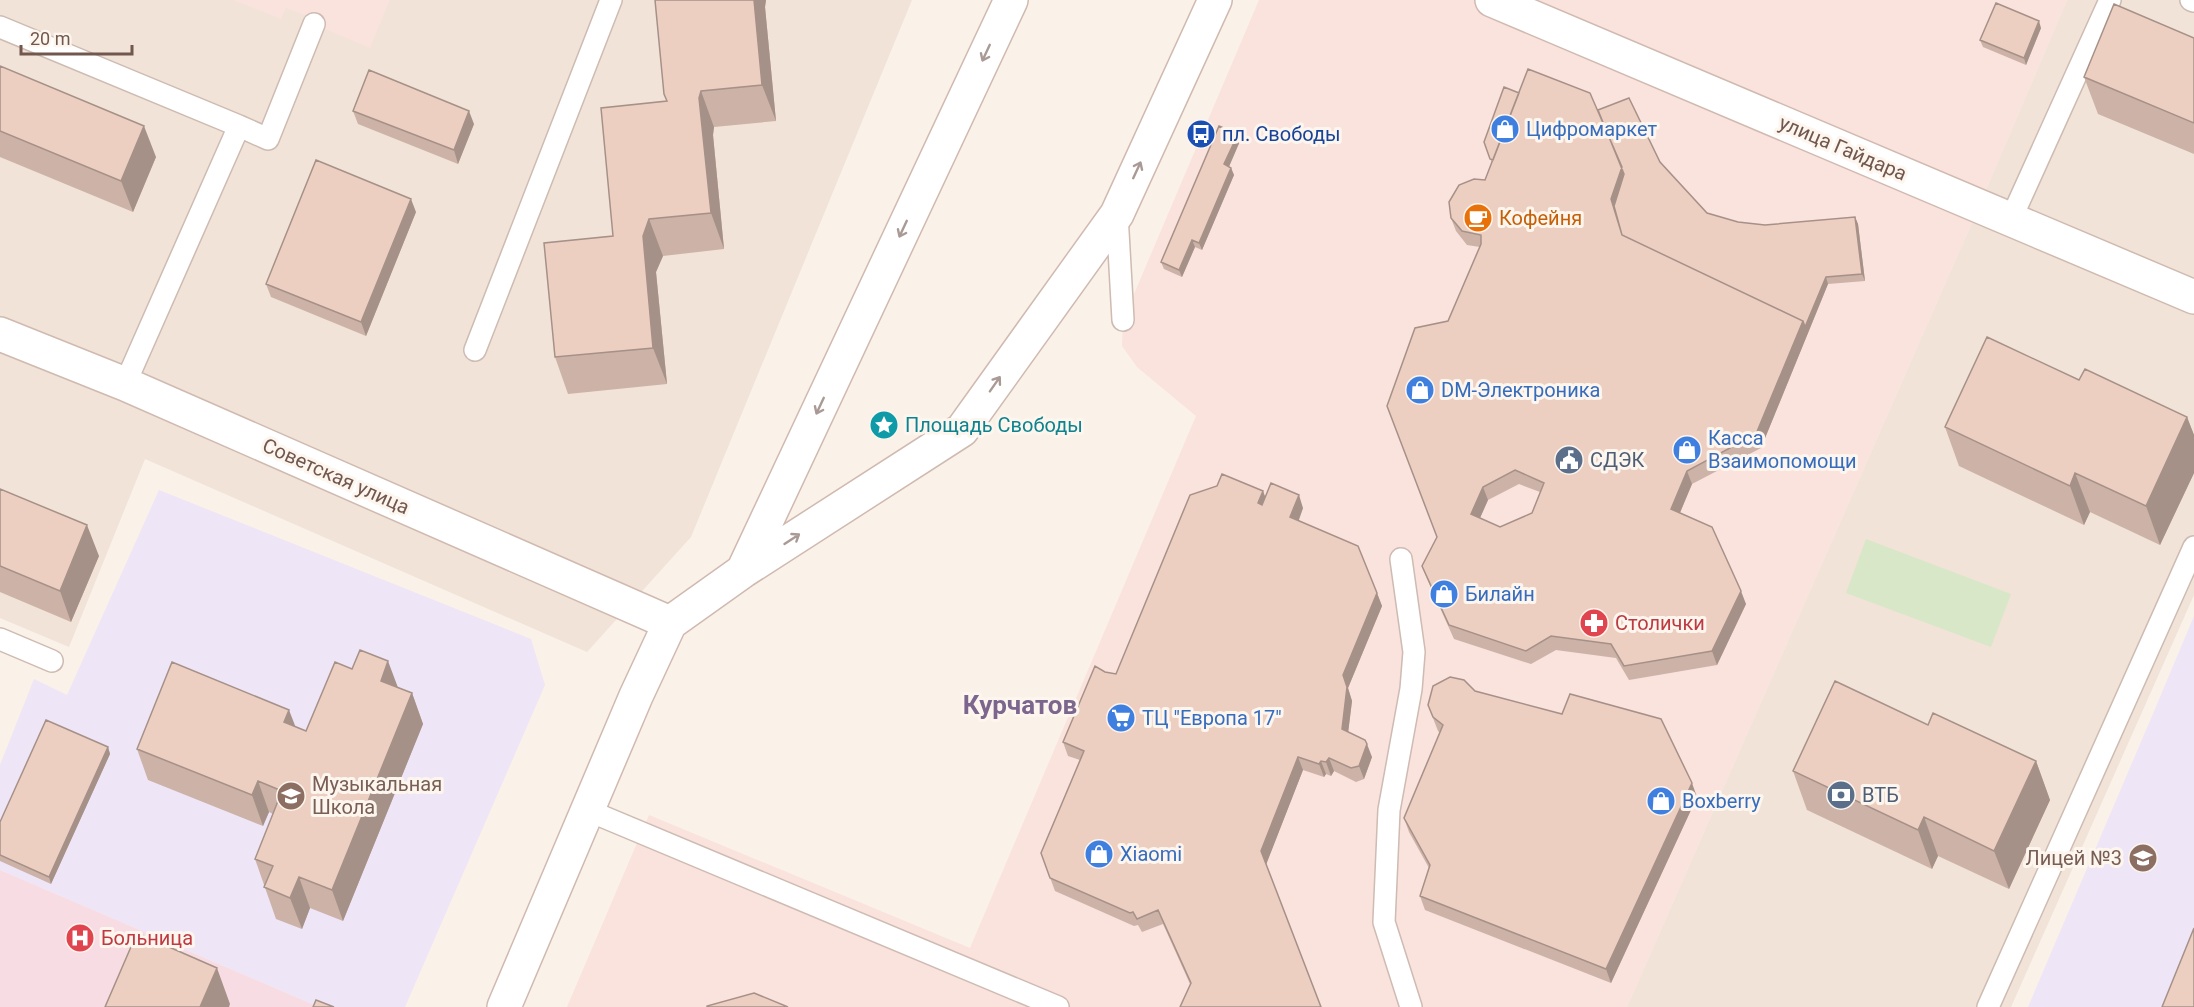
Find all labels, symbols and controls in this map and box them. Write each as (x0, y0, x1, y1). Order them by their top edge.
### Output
scale bar (21, 18, 132, 56)
text: 20 m (30, 28, 70, 49)
one-way arrow (980, 43, 991, 61)
street label: улица Гайдара (1776, 110, 1910, 186)
shop icon: Цифромаркет (1489, 113, 1521, 145)
place label: Цифромаркет (1526, 117, 1657, 141)
bus stop icon: пл. Свободы (1185, 118, 1217, 150)
place label: пл. Свободы (1222, 122, 1341, 146)
one-way arrow (1131, 161, 1143, 179)
cafe icon: Кофейня (1462, 202, 1494, 234)
place label: Кофейня (1499, 206, 1582, 230)
one-way arrow (897, 220, 909, 238)
shop icon: DM-Электроника (1404, 374, 1436, 406)
one-way arrow (989, 377, 1001, 393)
place label: DM-Электроника (1441, 378, 1600, 402)
one-way arrow (814, 397, 826, 415)
place icon: Площадь Свободы (868, 409, 900, 441)
place label: Площадь Свободы (905, 413, 1083, 437)
place label: Касса Взаимопомощи (1708, 426, 1857, 473)
street label: Советская улица (259, 433, 413, 519)
shop icon: Касса Взаимопомощи (1671, 434, 1703, 466)
public building icon: СДЭК (1553, 444, 1585, 476)
place label: СДЭК (1590, 448, 1645, 472)
one-way arrow (783, 533, 800, 545)
shop icon: Билайн (1428, 578, 1460, 610)
place label: Билайн (1465, 582, 1535, 606)
pharmacy icon: Столички (1578, 607, 1610, 639)
place label: Столички (1615, 611, 1705, 635)
district label: Курчатов (963, 690, 1077, 720)
supermarket icon: ТЦ "Европа 17" (1105, 702, 1137, 734)
place label: ТЦ "Европа 17" (1142, 706, 1282, 730)
place label: Музыкальная Школа (312, 772, 442, 819)
bank icon: ВТБ (1825, 779, 1857, 811)
school or university icon: Музыкальная Школа (275, 780, 307, 812)
place label: ВТБ (1862, 783, 1899, 807)
shop icon: Boxberry (1645, 785, 1677, 817)
place label: Boxberry (1682, 789, 1761, 813)
shop icon: Xiaomi (1083, 838, 1115, 870)
place label: Xiaomi (1120, 842, 1182, 866)
school or university icon: Лицей №3 (2127, 842, 2159, 874)
place label: Лицей №3 (2026, 846, 2122, 870)
hospital icon: Больница (64, 922, 96, 954)
place label: Больница (101, 926, 193, 950)

